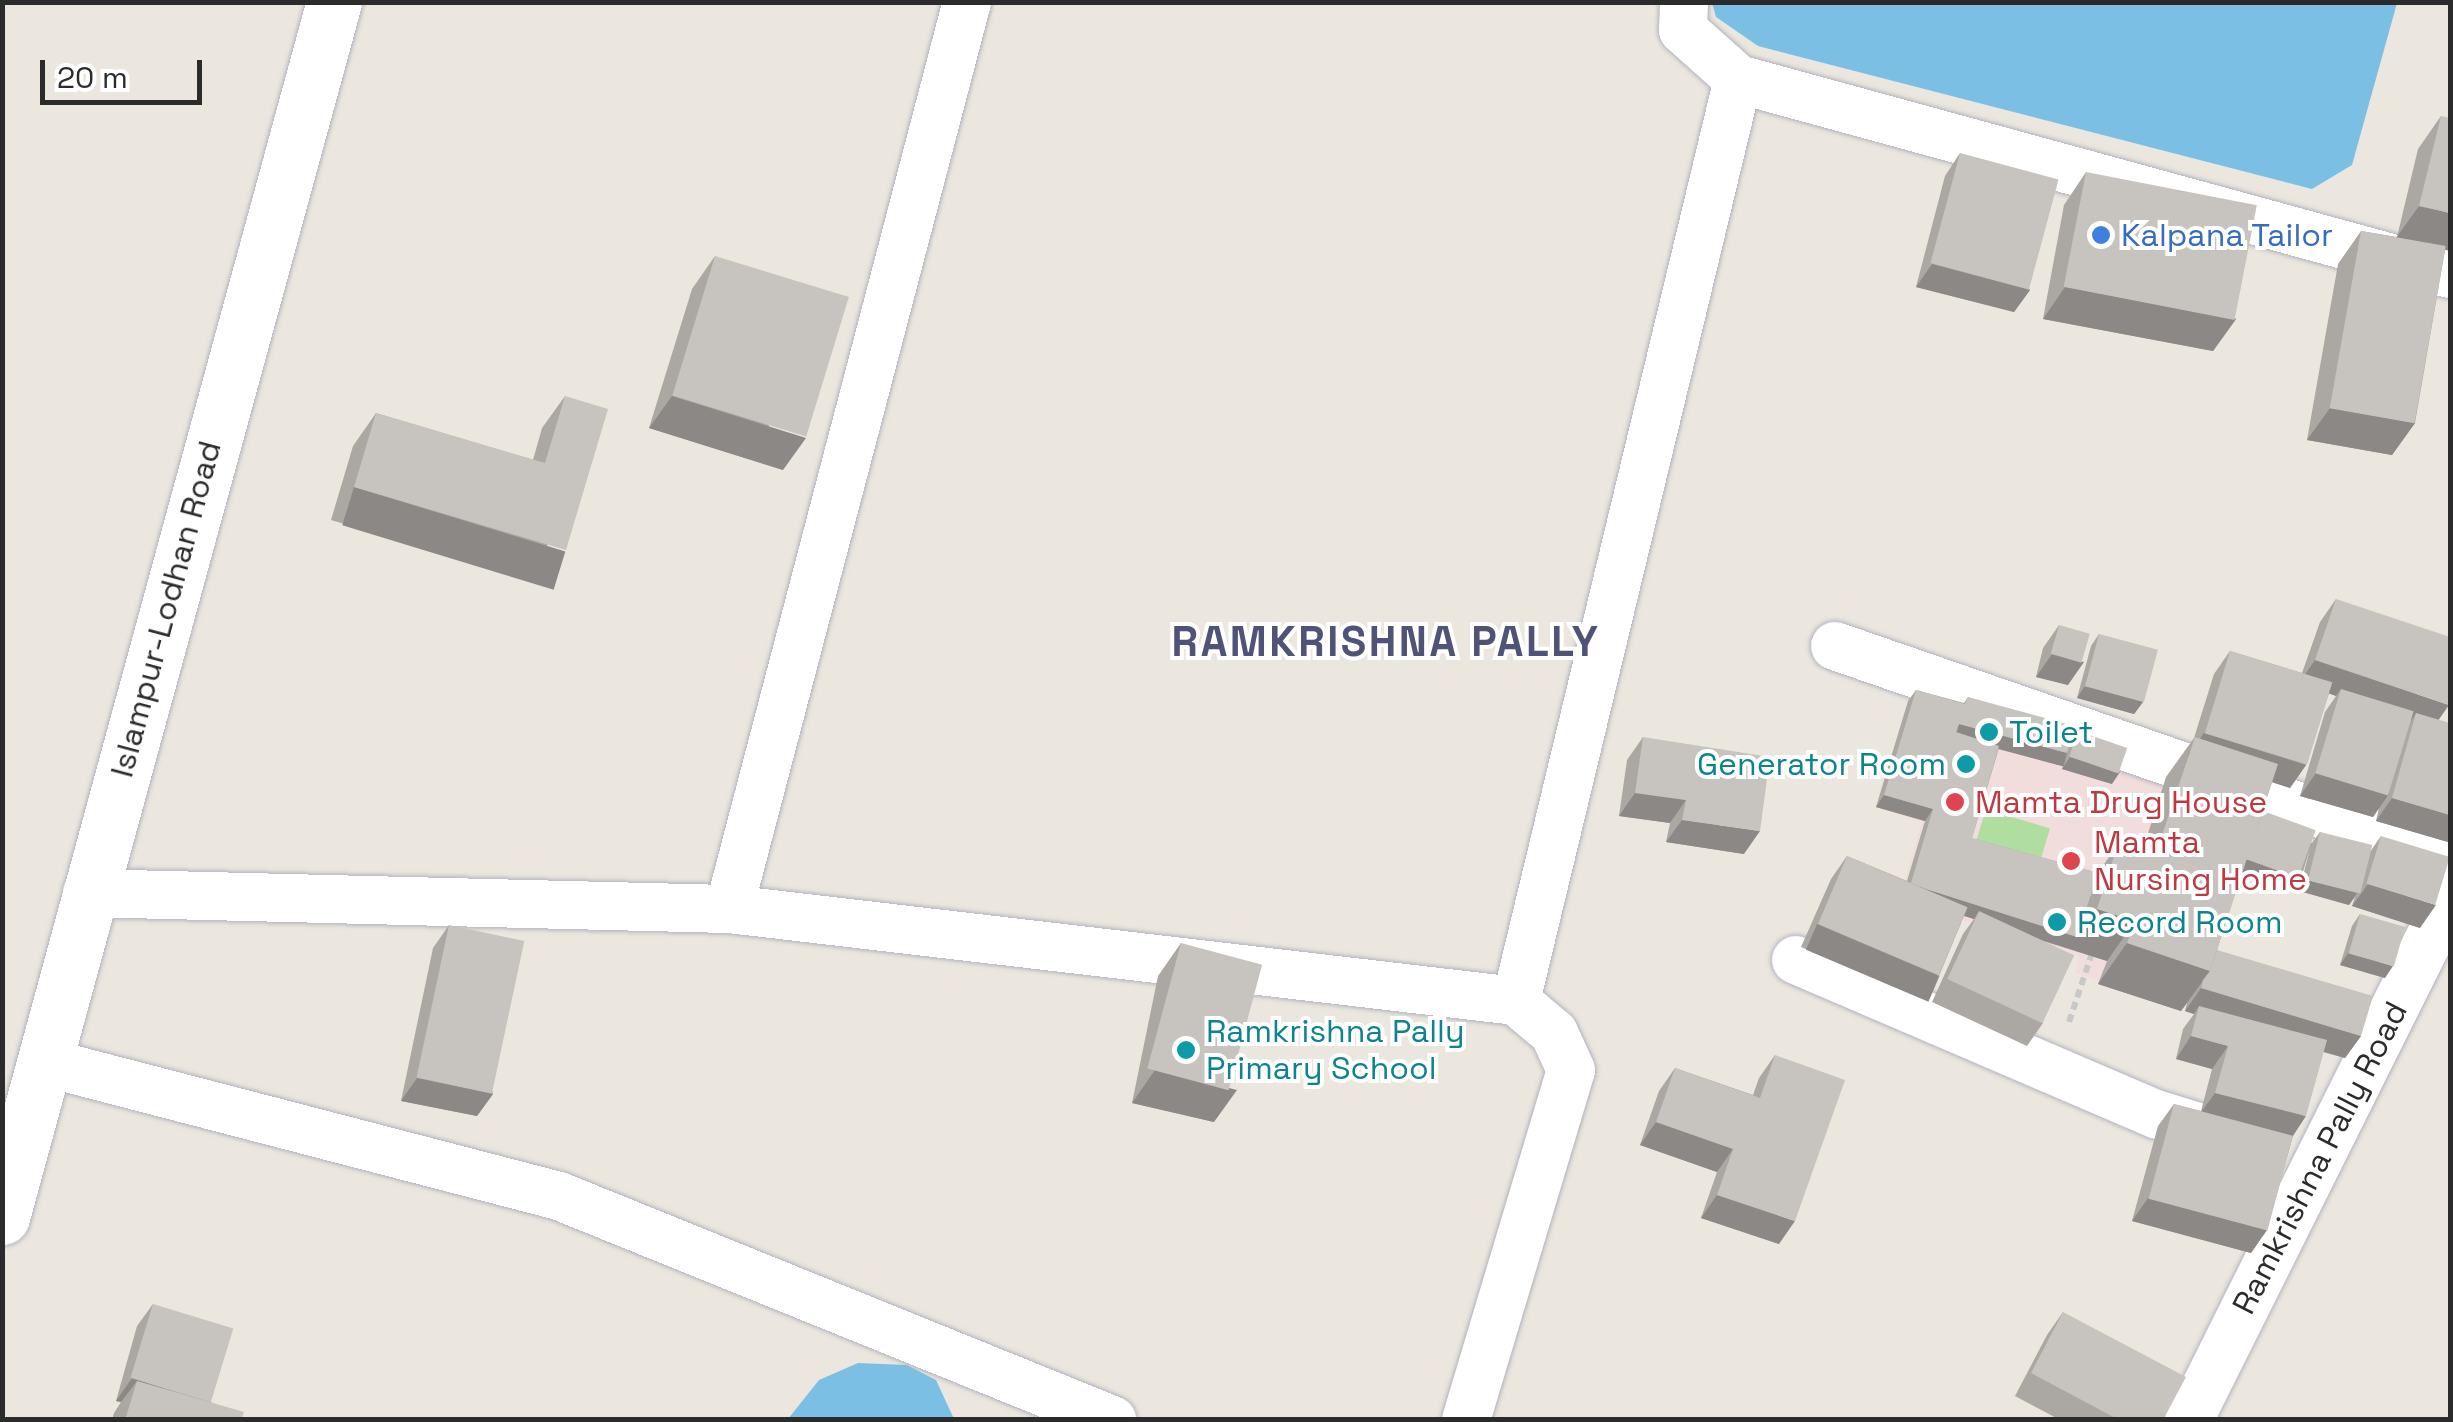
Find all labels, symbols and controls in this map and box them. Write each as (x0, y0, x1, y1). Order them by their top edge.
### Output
scale bar (45, 40, 208, 102)
text: 20 m (57, 58, 128, 97)
place label: Kalpana Tailor (2121, 216, 2334, 254)
marker: Kalpana Tailor (2090, 224, 2112, 246)
street label: Islampur-Lodhan Road (103, 437, 229, 781)
district label: RAMKRISHNA PALLY (1171, 617, 1601, 667)
place label: Toilet (2009, 713, 2093, 751)
marker: Toilet (1978, 721, 2000, 743)
place label: Generator Room (1697, 745, 1946, 783)
marker: Generator Room (1955, 753, 1977, 775)
place label: Mamta Drug House (1975, 783, 2267, 821)
marker: Mamta Drug House (1944, 791, 1966, 813)
place label: Mamta Nursing Home (2094, 824, 2307, 899)
marker: Mamta Nursing Home (2058, 848, 2084, 874)
place label: Record Room (2077, 903, 2283, 941)
marker: Record Room (2046, 911, 2068, 933)
street label: Ramkrishna Pally Road (2225, 995, 2415, 1321)
place label: Ramkrishna Pally Primary School (1206, 1013, 1464, 1088)
marker: Ramkrishna Pally Primary School (1175, 1039, 1197, 1061)

